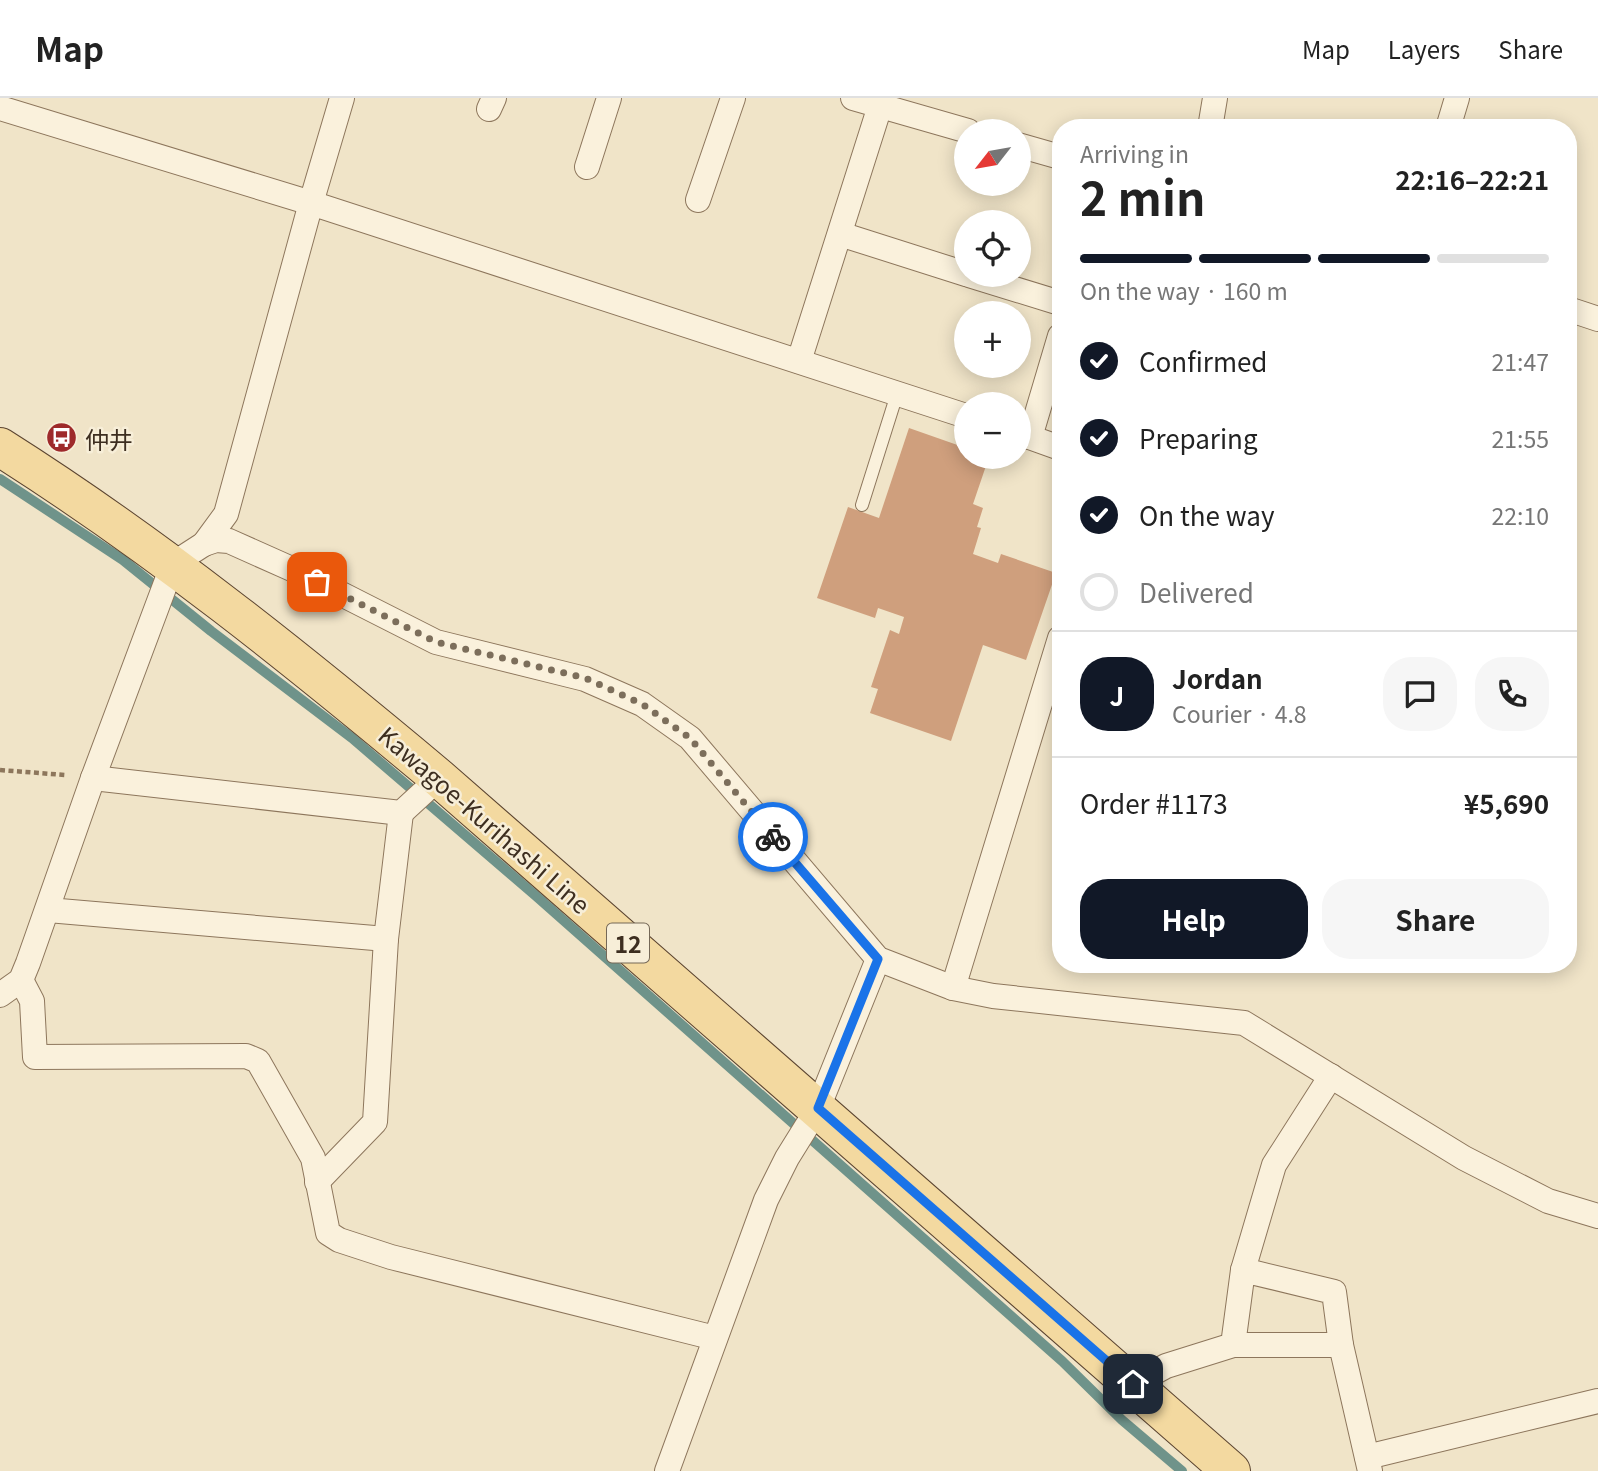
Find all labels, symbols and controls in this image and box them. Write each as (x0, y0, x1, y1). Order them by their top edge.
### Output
text: Map (35, 24, 104, 72)
text: Map (1302, 31, 1350, 66)
text: Layers (1388, 31, 1460, 66)
text: Share (1498, 31, 1563, 66)
north arrow (954, 119, 1031, 196)
map controls (954, 119, 1031, 469)
text: Arriving in (1080, 136, 1189, 170)
text: 22:16–22:21 (1395, 160, 1549, 197)
text: 2 min (1080, 163, 1205, 229)
button: locate (954, 210, 1031, 287)
text: On the way · 160 m (1080, 273, 1288, 307)
button: + (954, 301, 1031, 378)
icon: check (1080, 342, 1118, 380)
text: Confirmed (1139, 342, 1268, 379)
text: 21:47 (1492, 344, 1549, 378)
button: − (954, 392, 1031, 469)
icon: check (1080, 419, 1118, 457)
text: Preparing (1139, 419, 1258, 456)
bus stop icon: 仲井 (45, 421, 79, 455)
place label: 仲井 (85, 421, 133, 456)
text: 21:55 (1492, 421, 1549, 455)
icon: check (1080, 496, 1118, 534)
text: On the way (1139, 496, 1274, 533)
text: 22:10 (1492, 498, 1549, 532)
pin (287, 552, 347, 612)
icon: bag (298, 563, 336, 601)
text: Delivered (1139, 573, 1254, 610)
button: chat (1383, 657, 1457, 731)
button: phone (1475, 657, 1549, 731)
text: Jordan (1172, 659, 1263, 696)
text: J (1110, 676, 1124, 713)
text: Courier · 4.8 (1172, 696, 1307, 730)
street label: Kawagoe-Kurihashi Line (372, 717, 598, 921)
text: Order #1173 (1080, 784, 1228, 821)
text: ¥5,690 (1464, 784, 1549, 821)
courier (738, 802, 808, 872)
icon: bike (754, 818, 792, 856)
button: Help (1080, 879, 1308, 959)
button: Share (1322, 879, 1549, 959)
road number: 12 (607, 923, 649, 962)
pin (1103, 1354, 1163, 1414)
icon: home (1114, 1365, 1152, 1403)

